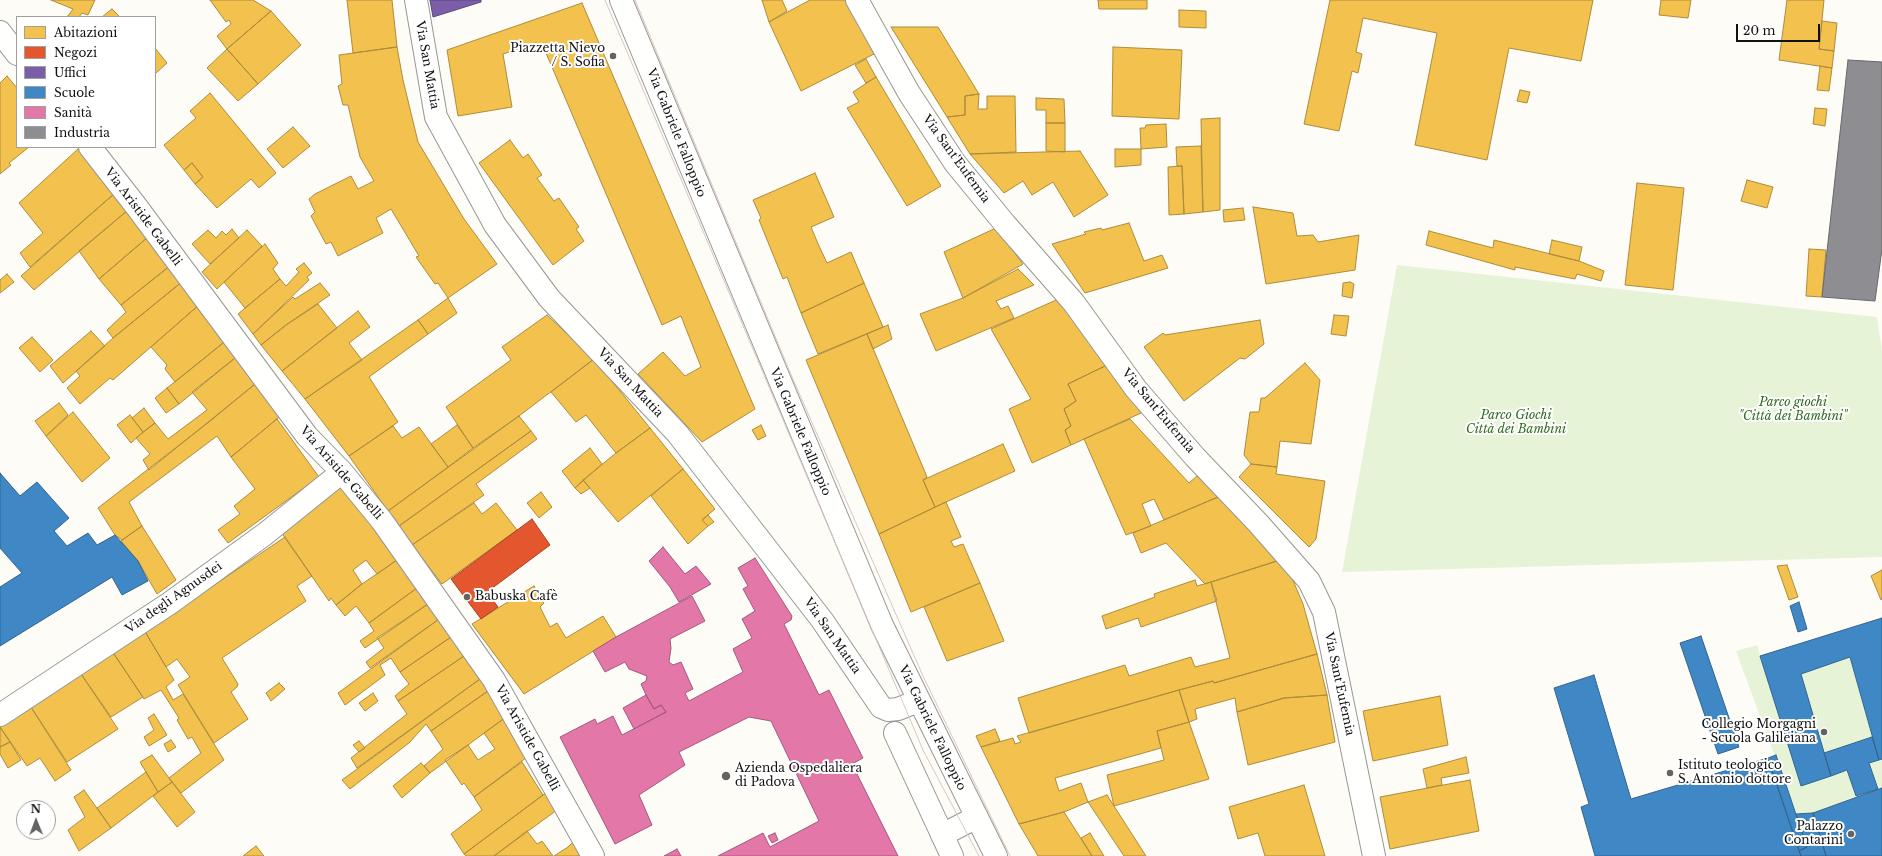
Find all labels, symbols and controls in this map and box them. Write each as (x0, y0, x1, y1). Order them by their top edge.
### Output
legend (16, 16, 156, 148)
scale bar (1738, 16, 1822, 42)
street label: Via San Mattia (412, 20, 442, 110)
text: 20 m (1743, 23, 1775, 38)
text: Abitazioni (54, 25, 117, 40)
place label: Piazzetta Nievo / S. Sofia (510, 42, 605, 70)
text: Negozi (54, 45, 97, 60)
marker: Piazzetta Nievo / S. Sofia (608, 51, 618, 61)
text: Uffici (54, 65, 86, 80)
street label: Via Gabriele Falloppio (644, 67, 708, 199)
text: Scuole (54, 85, 95, 100)
text: Sanità (54, 105, 92, 120)
street label: Via Sant'Eufemia (919, 112, 993, 206)
text: Industria (54, 125, 110, 140)
street label: Via Aristide Gabelli (102, 165, 184, 269)
street label: Via San Mattia (594, 345, 666, 421)
street label: Via Gabriele Falloppio (767, 366, 833, 498)
street label: Via Sant'Eufemia (1119, 366, 1197, 456)
park label: Parco giochi "Città dei Bambini" (1739, 396, 1847, 424)
park label: Parco Giochi Città dei Bambini (1466, 409, 1566, 437)
street label: Via Aristide Gabelli (297, 423, 385, 523)
street label: Via degli Agnusdei (123, 559, 225, 637)
place label: Babuska Cafè (475, 590, 558, 604)
marker: Babuska Cafè (462, 592, 472, 602)
street label: Via San Mattia (801, 595, 863, 677)
street label: Via Sant'Eufemia (1321, 631, 1357, 737)
street label: Via Gabriele Falloppio (895, 663, 969, 793)
street label: Via Aristide Gabelli (492, 683, 562, 793)
place label: Collegio Morgagni - Scuola Galileiana (1701, 718, 1816, 746)
marker: Collegio Morgagni - Scuola Galileiana (1819, 727, 1829, 737)
place label: Istituto teologico S. Antonio dottore (1678, 759, 1791, 787)
place label: Azienda Ospedaliera di Padova (735, 762, 862, 790)
marker: Istituto teologico S. Antonio dottore (1665, 768, 1675, 778)
marker: Azienda Ospedaliera di Padova (720, 770, 732, 782)
north arrow (16, 800, 56, 840)
text: N (31, 802, 41, 816)
place label: Palazzo Contarini (1784, 820, 1843, 848)
marker: Palazzo Contarini (1846, 829, 1856, 839)

